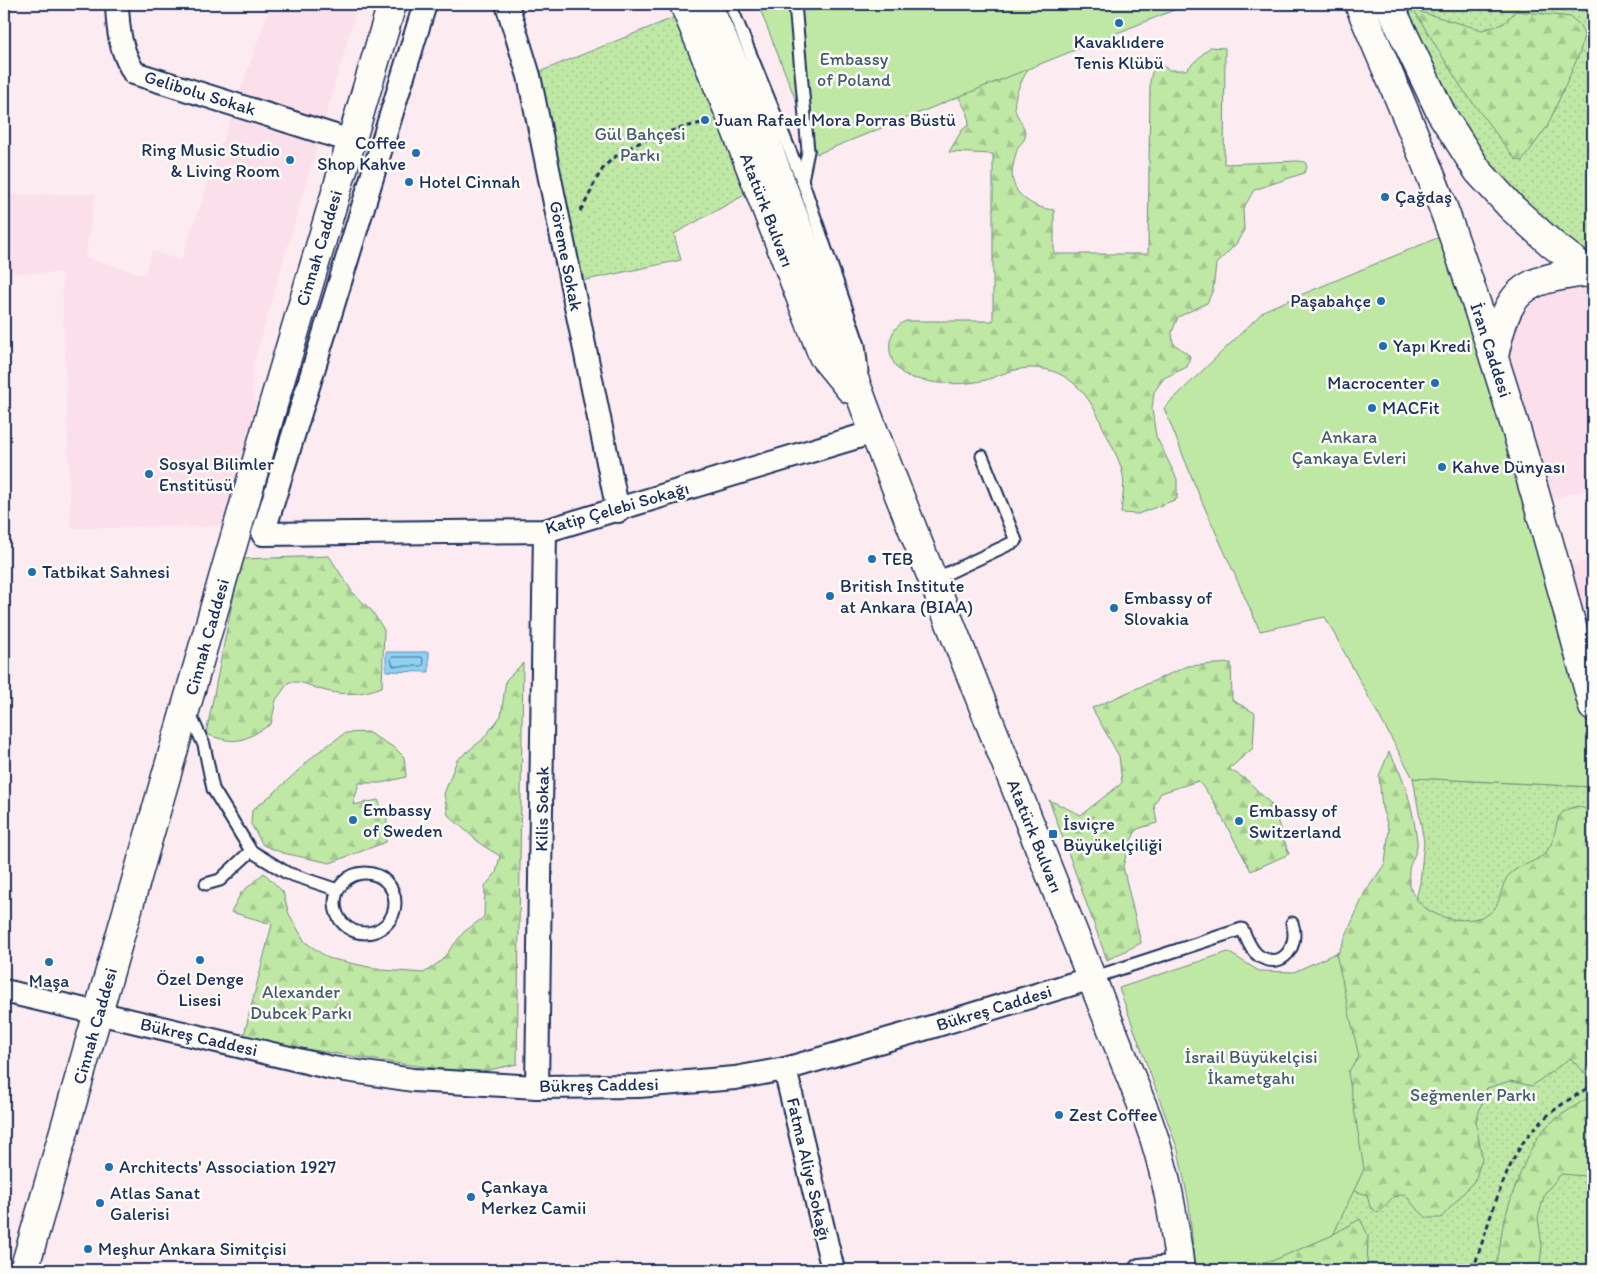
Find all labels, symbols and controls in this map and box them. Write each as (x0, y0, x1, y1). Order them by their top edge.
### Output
marker: Kavaklıdere Tenis Klübü (1113, 17, 1125, 29)
place label: Kavaklıdere Tenis Klübü (1074, 31, 1164, 74)
park label: Embassy of Poland (817, 48, 891, 91)
street label: Gelibolu Sokak (142, 66, 258, 120)
place label: Juan Rafael Mora Porras Büstü (715, 109, 956, 131)
marker: Juan Rafael Mora Porras Büstü (699, 114, 711, 126)
park label: Gül Bahçesi Parkı (594, 123, 686, 166)
place label: Coffee Shop Kahve (317, 132, 406, 175)
place label: Ring Music Studio & Living Room (141, 139, 280, 182)
marker: Coffee Shop Kahve (410, 147, 422, 159)
street label: Atatürk Bulvarı (735, 150, 799, 270)
marker: Ring Music Studio & Living Room (284, 154, 296, 166)
place label: Hotel Cinnah (419, 171, 520, 193)
marker: Hotel Cinnah (403, 176, 415, 188)
place label: Çağdaş (1395, 186, 1452, 208)
street label: Cinnah Caddesi (291, 187, 347, 309)
marker: Çağdaş (1379, 191, 1391, 203)
street label: Göreme Sokak (545, 199, 588, 314)
place label: Paşabahçe (1290, 290, 1371, 312)
marker: Paşabahçe (1375, 295, 1387, 307)
street label: İran Caddesi (1465, 300, 1517, 400)
place label: Yapı Kredi (1393, 335, 1471, 357)
marker: Yapı Kredi (1377, 340, 1389, 352)
place label: Macrocenter (1327, 372, 1426, 394)
marker: Macrocenter (1429, 377, 1441, 389)
place label: MACFit (1382, 397, 1440, 419)
marker: MACFit (1366, 402, 1378, 414)
park label: Ankara Çankaya Evleri (1292, 426, 1406, 469)
place label: Sosyal Bilimler Enstitüsü (159, 453, 275, 496)
place label: Kahve Dünyası (1452, 456, 1565, 478)
marker: Kahve Dünyası (1436, 461, 1448, 473)
marker: Sosyal Bilimler Enstitüsü (143, 468, 155, 480)
street label: Katip Çelebi Sokağı (542, 477, 692, 539)
place label: TEB (882, 548, 913, 570)
marker: TEB (866, 553, 878, 565)
place label: Tatbikat Sahnesi (42, 561, 170, 583)
marker: Tatbikat Sahnesi (26, 566, 38, 578)
place label: British Institute at Ankara (BIAA) (840, 575, 973, 618)
street label: Cinnah Caddesi (180, 576, 234, 698)
place label: Embassy of Slovakia (1124, 587, 1213, 630)
marker: British Institute at Ankara (BIAA) (824, 590, 836, 602)
marker: Embassy of Slovakia (1108, 602, 1120, 614)
street label: Kilis Sokak (530, 766, 554, 852)
street label: Atatürk Bulvarı (1002, 776, 1068, 896)
place label: Embassy of Sweden (363, 799, 443, 842)
place label: Embassy of Switzerland (1249, 800, 1341, 843)
place label: İsviçre Büyükelçiliği (1063, 813, 1162, 856)
marker: Embassy of Sweden (347, 814, 359, 826)
marker: Embassy of Switzerland (1233, 815, 1245, 827)
marker: İsviçre Büyükelçiliği (1047, 828, 1059, 840)
marker: Özel Denge Lisesi (194, 954, 206, 966)
marker: Maşa (43, 956, 55, 968)
street label: Cinnah Caddesi (68, 965, 122, 1087)
place label: Özel Denge Lisesi (156, 968, 244, 1011)
place label: Maşa (29, 970, 69, 992)
street label: Bükreş Caddesi (934, 980, 1054, 1036)
park label: Alexander Dubcek Parkı (250, 981, 352, 1024)
street label: Bükreş Caddesi (138, 1013, 260, 1061)
park label: İsrail Büyükelçisi İkametgahı (1184, 1046, 1318, 1089)
street label: Bükreş Caddesi (539, 1073, 659, 1097)
park label: Seğmenler Parkı (1410, 1084, 1536, 1106)
street label: Fatma Aliye Sokağı (782, 1095, 836, 1243)
place label: Zest Coffee (1069, 1104, 1158, 1126)
marker: Zest Coffee (1053, 1109, 1065, 1121)
place label: Architects' Association 1927 (119, 1156, 336, 1178)
marker: Architects' Association 1927 (103, 1161, 115, 1173)
place label: Çankaya Merkez Camii (481, 1176, 586, 1219)
place label: Atlas Sanat Galerisi (110, 1182, 200, 1225)
marker: Çankaya Merkez Camii (465, 1191, 477, 1203)
marker: Atlas Sanat Galerisi (94, 1197, 106, 1209)
place label: Meşhur Ankara Simitçisi (98, 1238, 287, 1260)
marker: Meşhur Ankara Simitçisi (82, 1243, 94, 1255)

